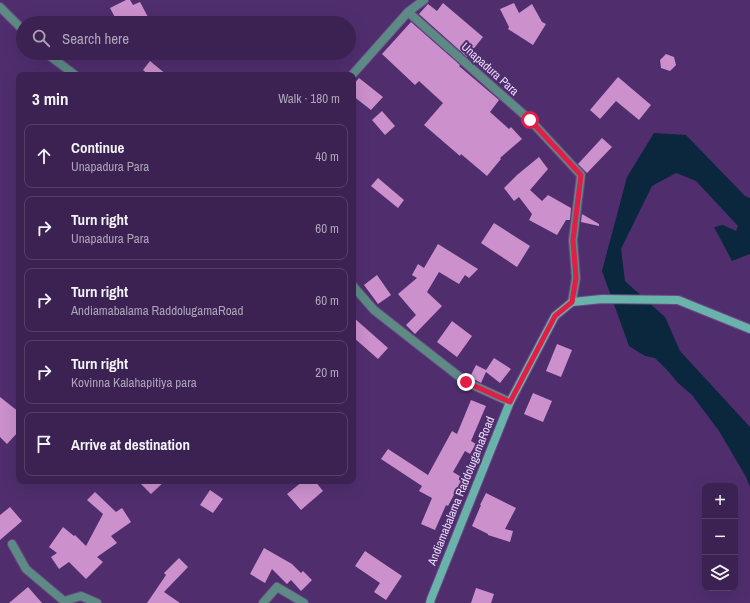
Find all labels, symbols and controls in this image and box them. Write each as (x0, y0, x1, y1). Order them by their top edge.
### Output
search box (16, 16, 356, 60)
icon: search (30, 27, 52, 49)
text: Search here (62, 28, 129, 49)
street label: Unapadura Para (458, 39, 523, 99)
text: 3 min (32, 87, 68, 110)
text: Walk · 180 m (278, 90, 340, 107)
route start (521, 111, 539, 129)
text: Continue (71, 137, 124, 158)
icon: ahead (33, 145, 55, 167)
text: 40 m (315, 148, 339, 165)
text: Unapadura Para (71, 158, 149, 175)
text: Turn right (71, 209, 128, 230)
icon: right (33, 217, 55, 239)
text: 60 m (315, 220, 339, 237)
text: Unapadura Para (71, 230, 149, 247)
text: Turn right (71, 281, 128, 302)
icon: right (33, 289, 55, 311)
text: 60 m (315, 292, 339, 309)
text: Andiamabalama RaddolugamaRoad (71, 302, 243, 319)
text: Turn right (71, 353, 128, 374)
icon: right (33, 361, 55, 383)
text: 20 m (315, 364, 339, 381)
route end (457, 373, 475, 391)
text: Kovinna Kalahapitiya para (71, 374, 197, 391)
street label: Andiamabalama RaddolugamaRoad (423, 414, 498, 569)
icon: arrive (33, 433, 55, 455)
text: Arrive at destination (71, 434, 190, 455)
map controls (702, 483, 738, 591)
button: + (702, 483, 738, 519)
button: − (702, 519, 738, 555)
button: layers (702, 555, 738, 591)

